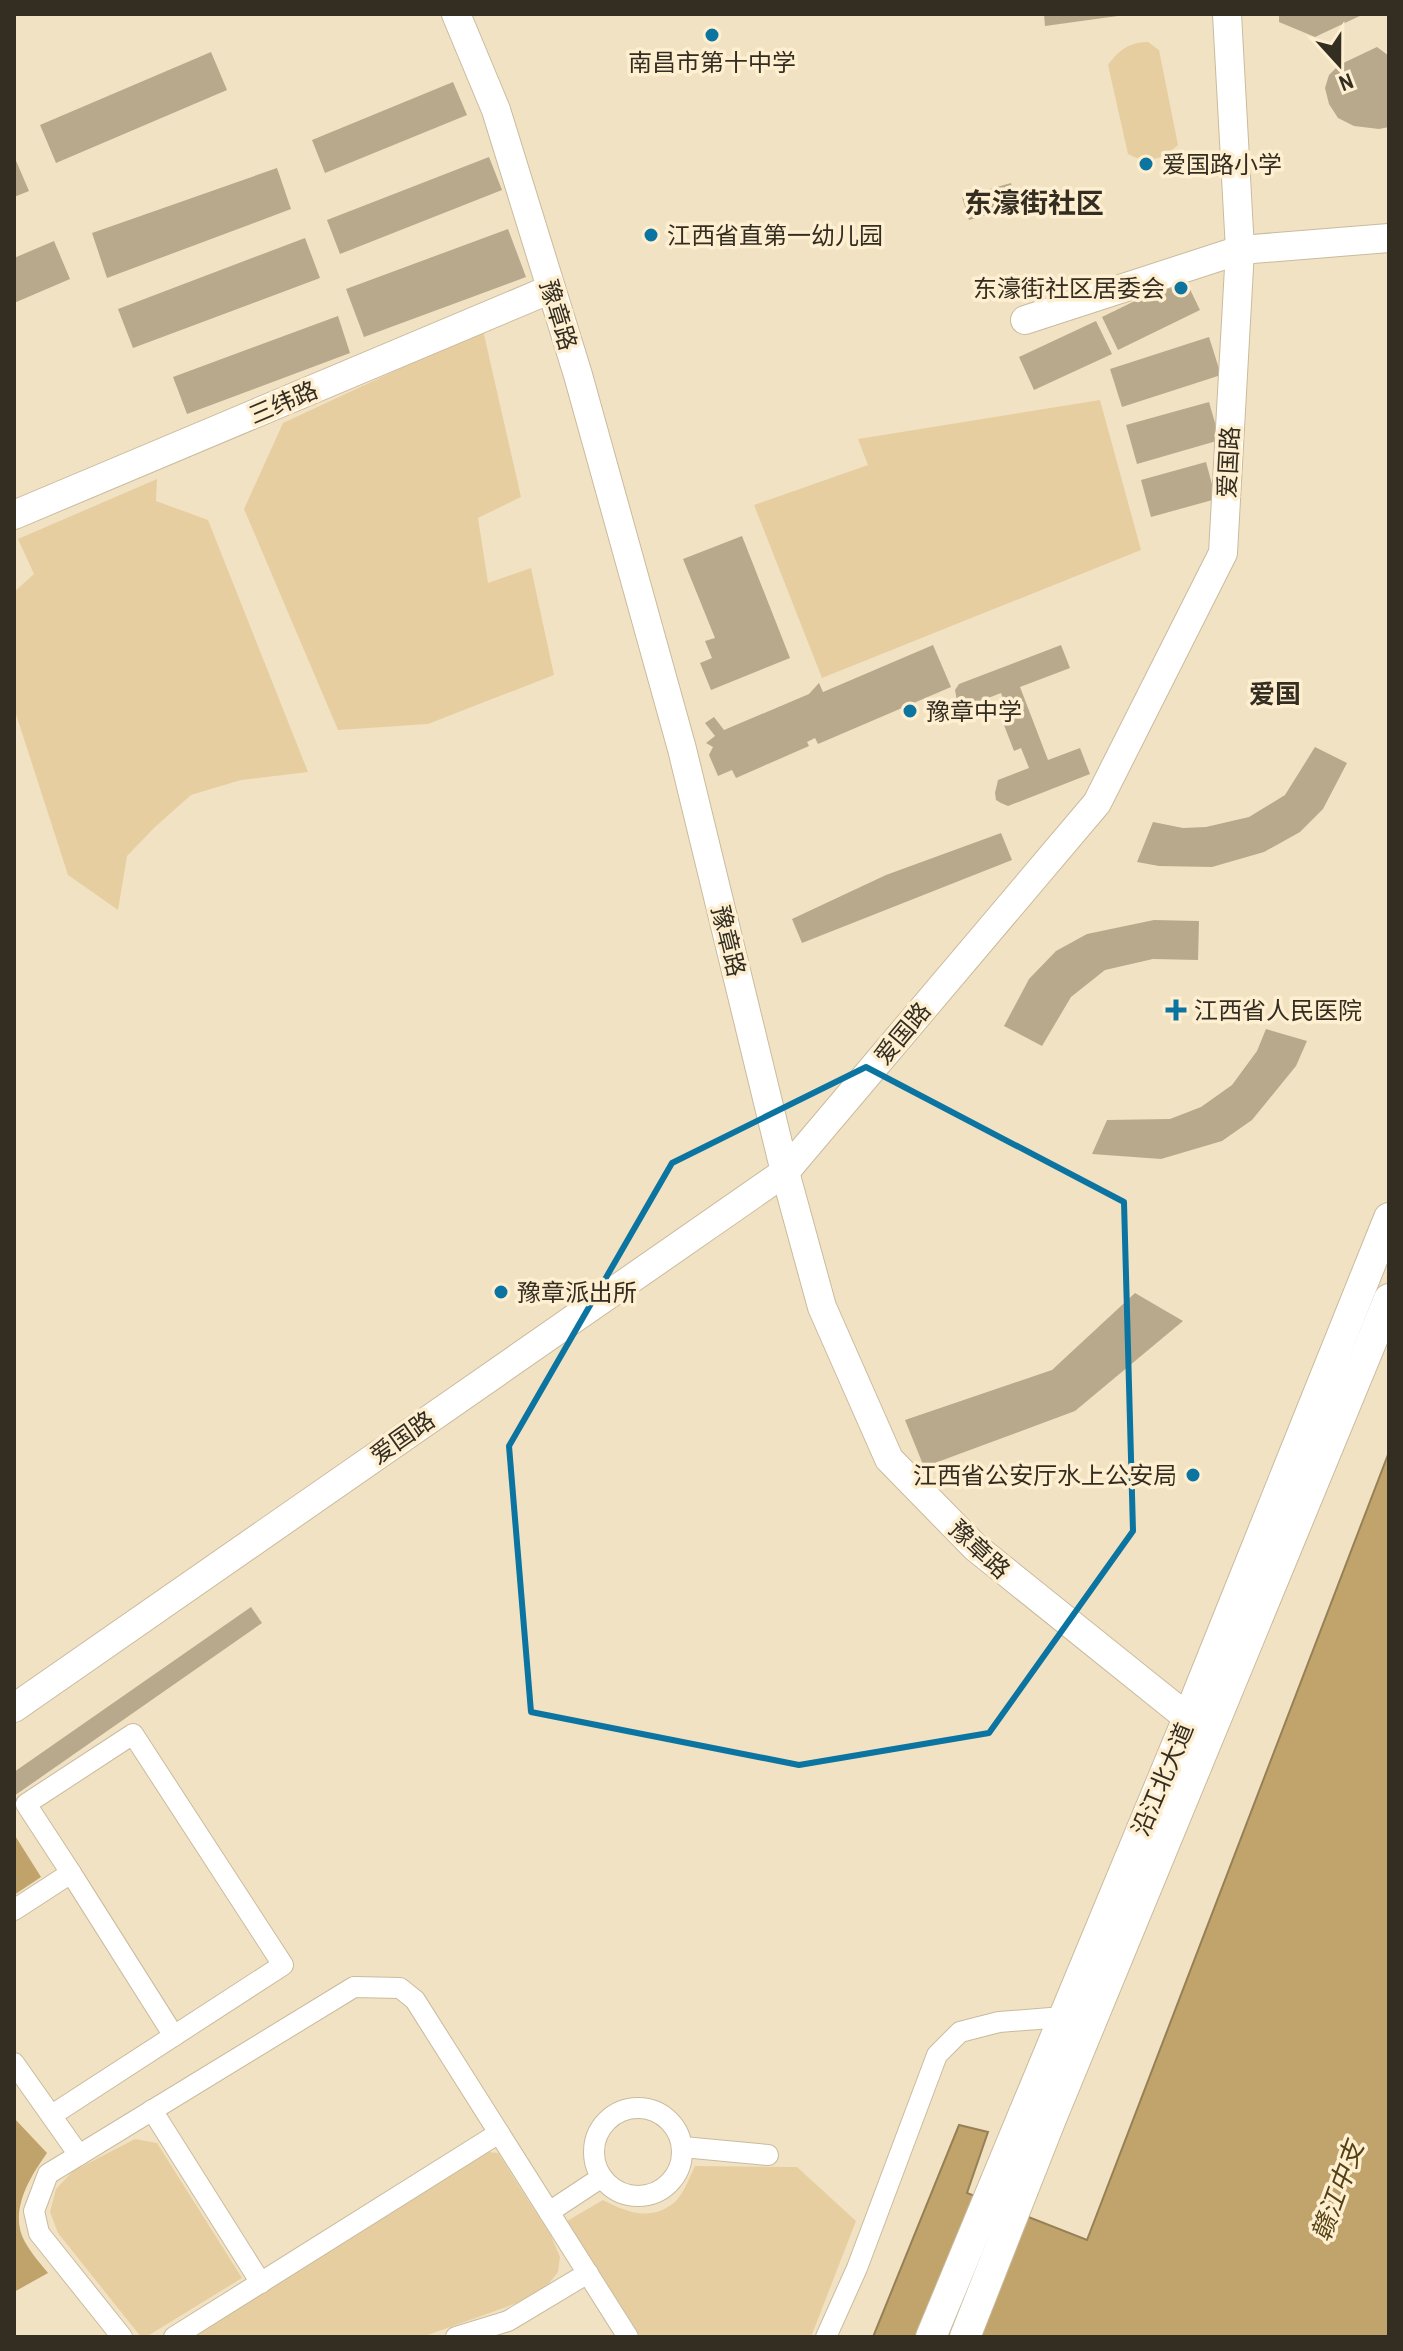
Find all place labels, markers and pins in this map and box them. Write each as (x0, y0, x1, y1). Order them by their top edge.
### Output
marker: 南昌市第十中学 (703, 26, 721, 44)
place label: 南昌市第十中学 (628, 46, 796, 78)
place label: 爱国路小学 (1162, 148, 1282, 180)
marker: 爱国路小学 (1137, 155, 1155, 173)
place label: 江西省直第一幼儿园 (667, 219, 883, 251)
marker: 江西省直第一幼儿园 (642, 226, 660, 244)
place label: 东濠街社区居委会 (973, 272, 1165, 304)
marker: 东濠街社区居委会 (1172, 279, 1190, 297)
place label: 豫章中学 (926, 695, 1022, 727)
marker: 豫章中学 (901, 702, 919, 720)
place label: 江西省人民医院 (1194, 994, 1362, 1026)
marker: 江西省人民医院 (1165, 999, 1187, 1021)
place label: 豫章派出所 (517, 1276, 637, 1308)
marker: 豫章派出所 (492, 1283, 510, 1301)
place label: 江西省公安厅水上公安局 (913, 1459, 1177, 1491)
marker: 江西省公安厅水上公安局 (1184, 1466, 1202, 1484)

